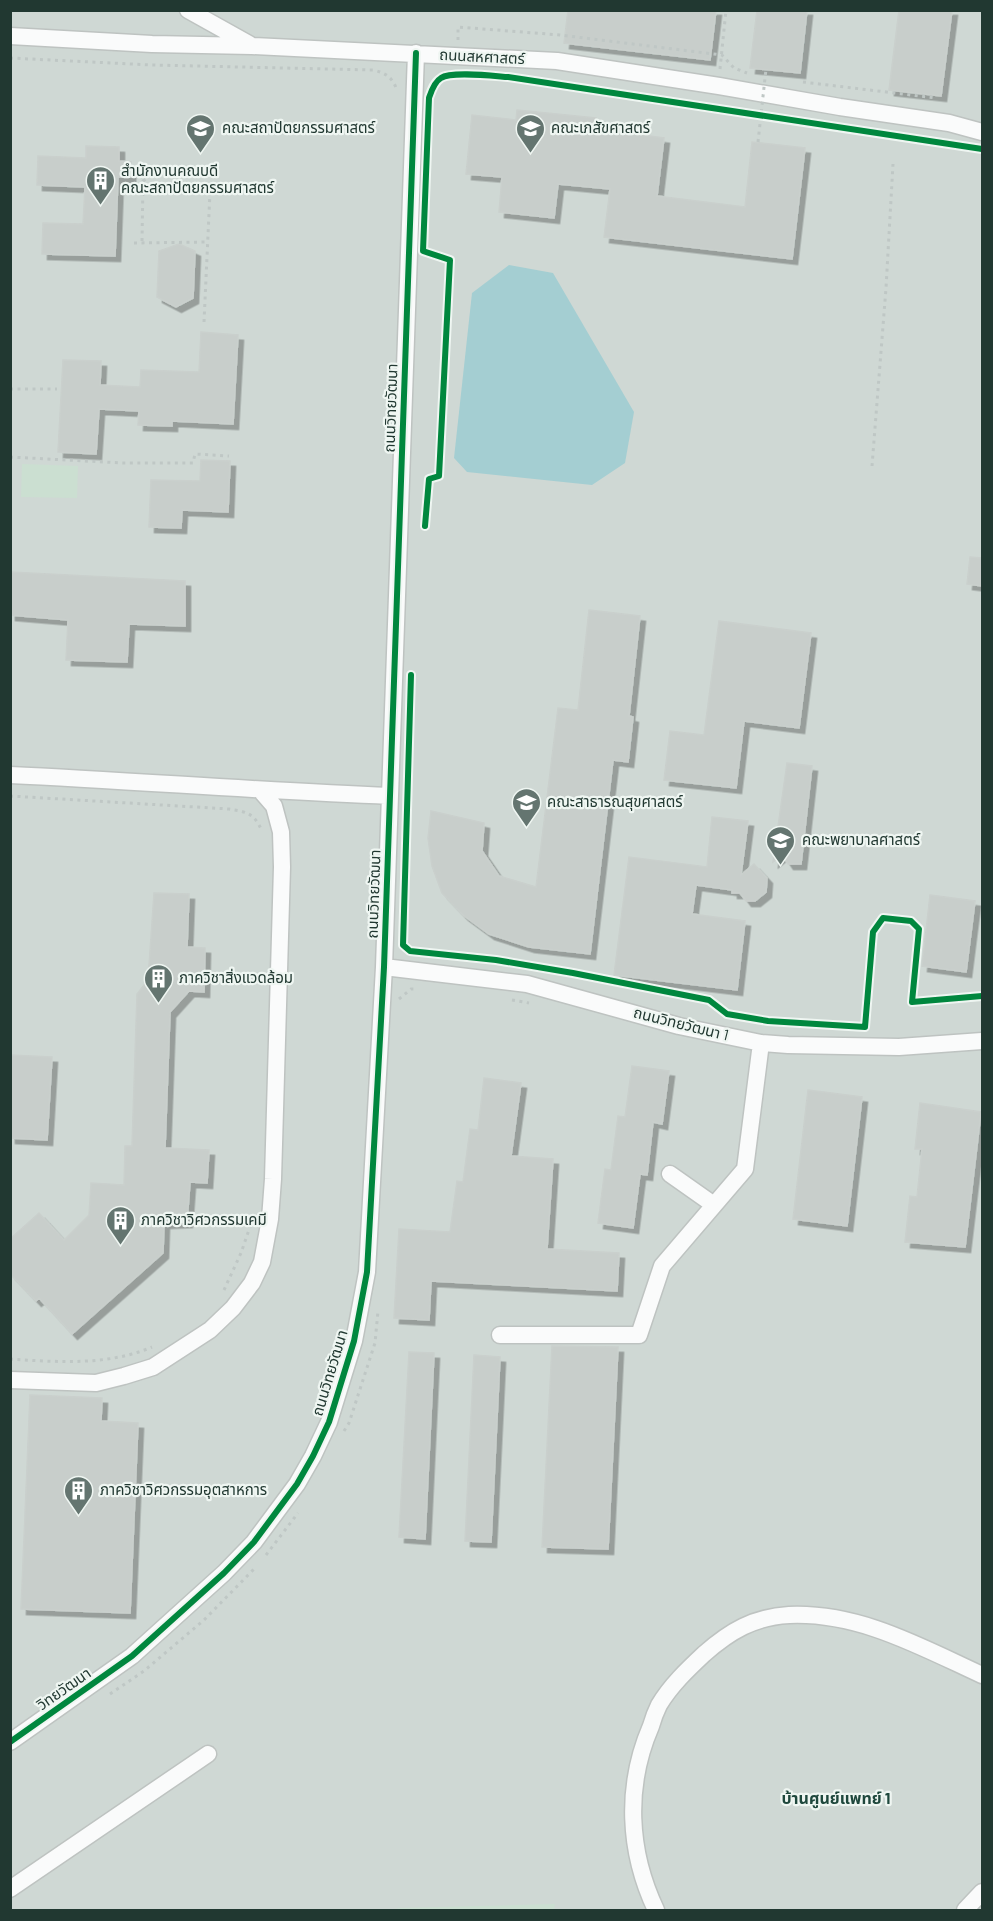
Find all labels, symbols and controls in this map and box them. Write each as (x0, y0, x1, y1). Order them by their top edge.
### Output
street label: ถนนสหศาสตร์ (439, 45, 526, 67)
school or university icon: คณะสถาปัตยกรรมศาสตร์ (185, 112, 217, 154)
school or university icon: คณะเภสัขศาสตร์ (514, 112, 546, 154)
place label: คณะสถาปัตยกรรมศาสตร์ (222, 118, 376, 136)
place label: คณะเภสัขศาสตร์ (551, 118, 651, 136)
place label: สำนักงานคณบดี คณะสถาปัตยกรรมศาสตร์ (121, 161, 275, 196)
building icon: สำนักงานคณบดี คณะสถาปัตยกรรมศาสตร์ (84, 164, 116, 206)
street label: ถนนวิทยวัฒนา (379, 363, 401, 453)
school or university icon: คณะสาธารณสุขศาสตร์ (510, 786, 542, 828)
place label: คณะสาธารณสุขศาสตร์ (547, 792, 683, 811)
school or university icon: คณะพยาบาลศาสตร์ (765, 824, 797, 866)
place label: คณะพยาบาลศาสตร์ (802, 830, 921, 848)
street label: ถนนวิทยวัฒนา (362, 849, 384, 939)
building icon: ภาควิชาสิ่งแวดล้อม (142, 962, 174, 1004)
place label: ภาควิชาสิ่งแวดล้อม (179, 968, 293, 986)
street label: ถนนวิทยวัฒนา 1 (632, 1003, 731, 1044)
building icon: ภาควิชาวิศวกรรมเคมี (104, 1204, 136, 1246)
place label: ภาควิชาวิศวกรรมเคมี (141, 1210, 267, 1228)
street label: ถนนวิทยวัฒนา (307, 1327, 351, 1418)
building icon: ภาควิชาวิศวกรรมอุตสาหการ (63, 1474, 95, 1516)
place label: ภาควิชาวิศวกรรมอุตสาหการ (100, 1480, 267, 1499)
street label: วิทยวัฒนา (33, 1663, 94, 1714)
district label: บ้านศูนย์แพทย์ 1 (781, 1788, 891, 1809)

